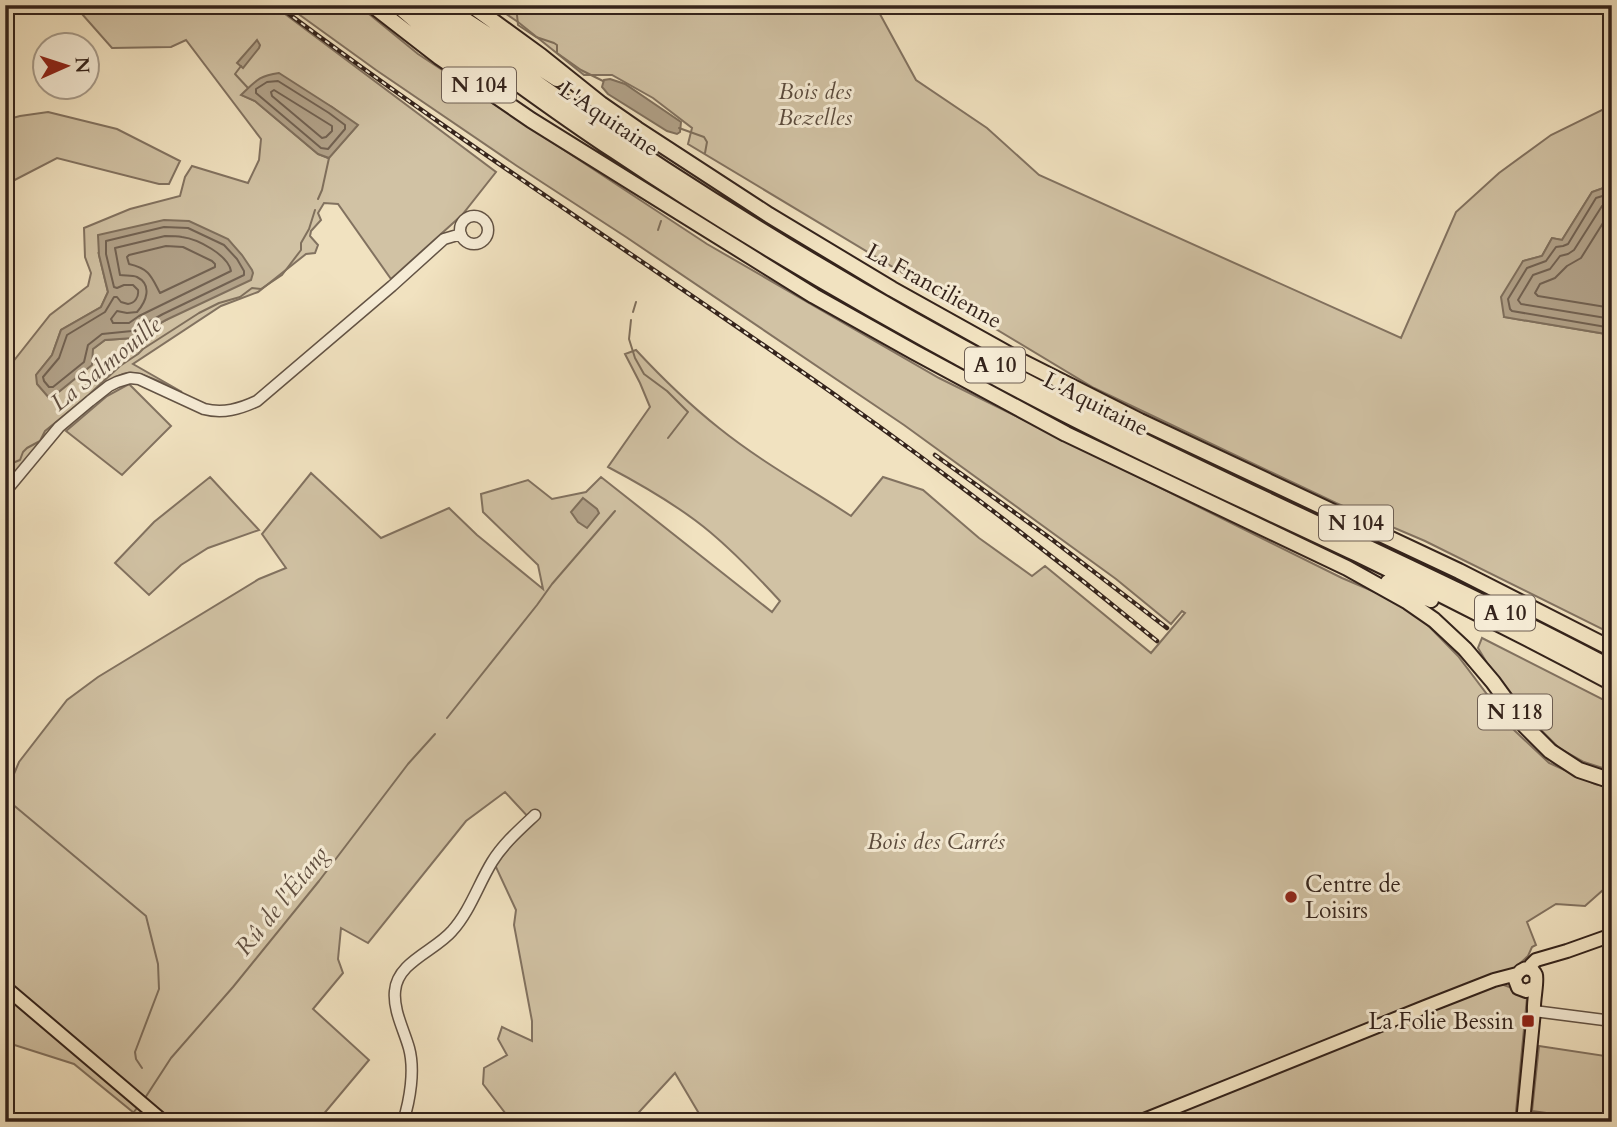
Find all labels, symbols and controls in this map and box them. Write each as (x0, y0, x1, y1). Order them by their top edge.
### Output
north arrow (32, 32, 102, 102)
text: N (69, 56, 95, 75)
road number: N 104 (442, 68, 516, 102)
street label: L'Aquitaine (553, 74, 665, 164)
park label: Bois des Bezelles (778, 76, 852, 133)
street label: La Francilienne (861, 236, 1007, 336)
water label: La Salmouille (44, 309, 169, 419)
road number: A 10 (965, 348, 1025, 382)
street label: L'Aquitaine (1038, 364, 1154, 444)
road number: N 104 (1319, 505, 1393, 540)
road number: A 10 (1475, 596, 1535, 630)
road number: N 118 (1478, 694, 1552, 730)
park label: Bois des Carrés (867, 826, 1005, 857)
water label: Rû de l'Étang (228, 839, 337, 963)
place label: Centre de Loisirs (1305, 869, 1401, 926)
marker: Centre de Loisirs (1283, 889, 1299, 905)
place label: La Folie Bessin (1368, 1006, 1514, 1037)
marker: La Folie Bessin (1520, 1013, 1536, 1029)

